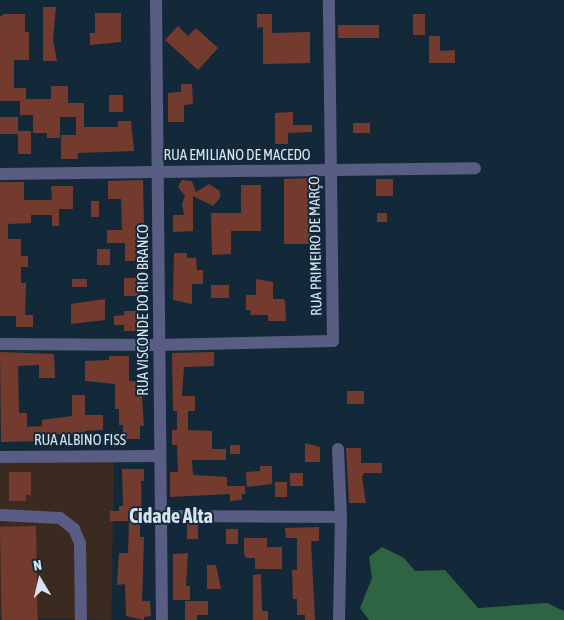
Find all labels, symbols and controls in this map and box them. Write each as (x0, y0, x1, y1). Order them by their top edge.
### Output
street label: RUA EMILIANO DE MACEDO (163, 146, 311, 164)
street label: RUA PRIMEIRO DE MARÇO (305, 176, 325, 316)
street label: RUA VISCONDE DO RIO BRANCO (134, 224, 152, 396)
street label: RUA ALBINO FISS (34, 431, 126, 449)
district label: Cidade Alta (129, 503, 213, 527)
north arrow (15, 555, 65, 605)
text: N (32, 557, 43, 574)

